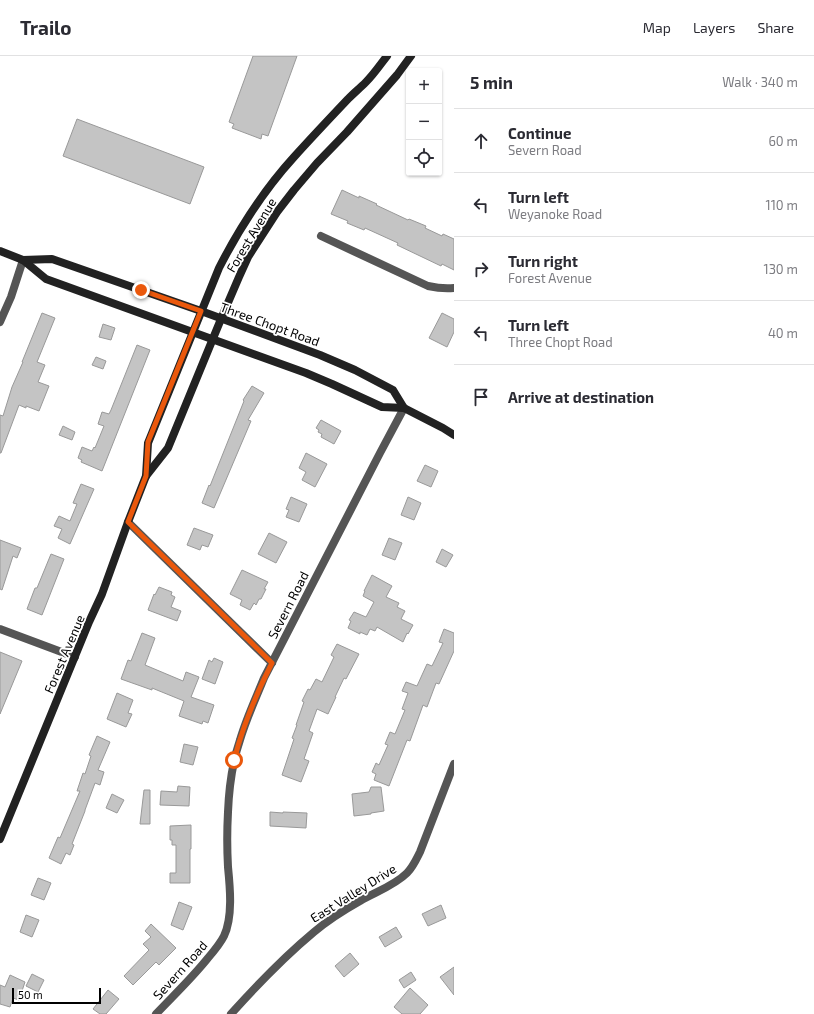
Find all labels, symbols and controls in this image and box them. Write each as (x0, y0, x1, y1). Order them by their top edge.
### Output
text: Trailo (20, 16, 72, 39)
text: Map (643, 19, 671, 36)
text: Layers (693, 19, 735, 36)
text: Share (757, 19, 794, 36)
map controls (406, 68, 442, 176)
button: + (406, 68, 442, 104)
text: 5 min (470, 72, 513, 92)
text: Walk · 340 m (722, 74, 798, 90)
button: − (406, 104, 442, 140)
text: Continue (508, 124, 571, 142)
icon: ahead (470, 130, 492, 152)
text: 60 m (768, 133, 798, 149)
button: locate (406, 140, 442, 176)
text: Severn Road (508, 142, 582, 158)
text: Turn left (508, 188, 569, 206)
icon: left (470, 194, 492, 216)
street label: Forest Avenue (223, 195, 279, 275)
text: 110 m (766, 197, 798, 213)
text: Weyanoke Road (508, 206, 602, 222)
text: Turn right (508, 252, 578, 270)
icon: right (470, 258, 492, 280)
text: 130 m (763, 261, 798, 277)
text: Forest Avenue (508, 270, 592, 286)
route end (132, 281, 150, 299)
street label: Three Chopt Road (218, 299, 322, 349)
text: Turn left (508, 316, 569, 334)
icon: left (470, 322, 492, 344)
text: 40 m (768, 325, 798, 341)
text: Three Chopt Road (508, 334, 613, 350)
icon: arrive (470, 386, 492, 408)
text: Arrive at destination (508, 388, 654, 406)
street label: Severn Road (264, 569, 312, 641)
street label: Forest Avenue (40, 612, 88, 696)
route start (225, 751, 243, 769)
street label: East Valley Drive (307, 860, 399, 926)
street label: Severn Road (149, 937, 211, 1003)
scale bar (12, 986, 101, 1005)
text: 50 m (18, 988, 43, 1001)

